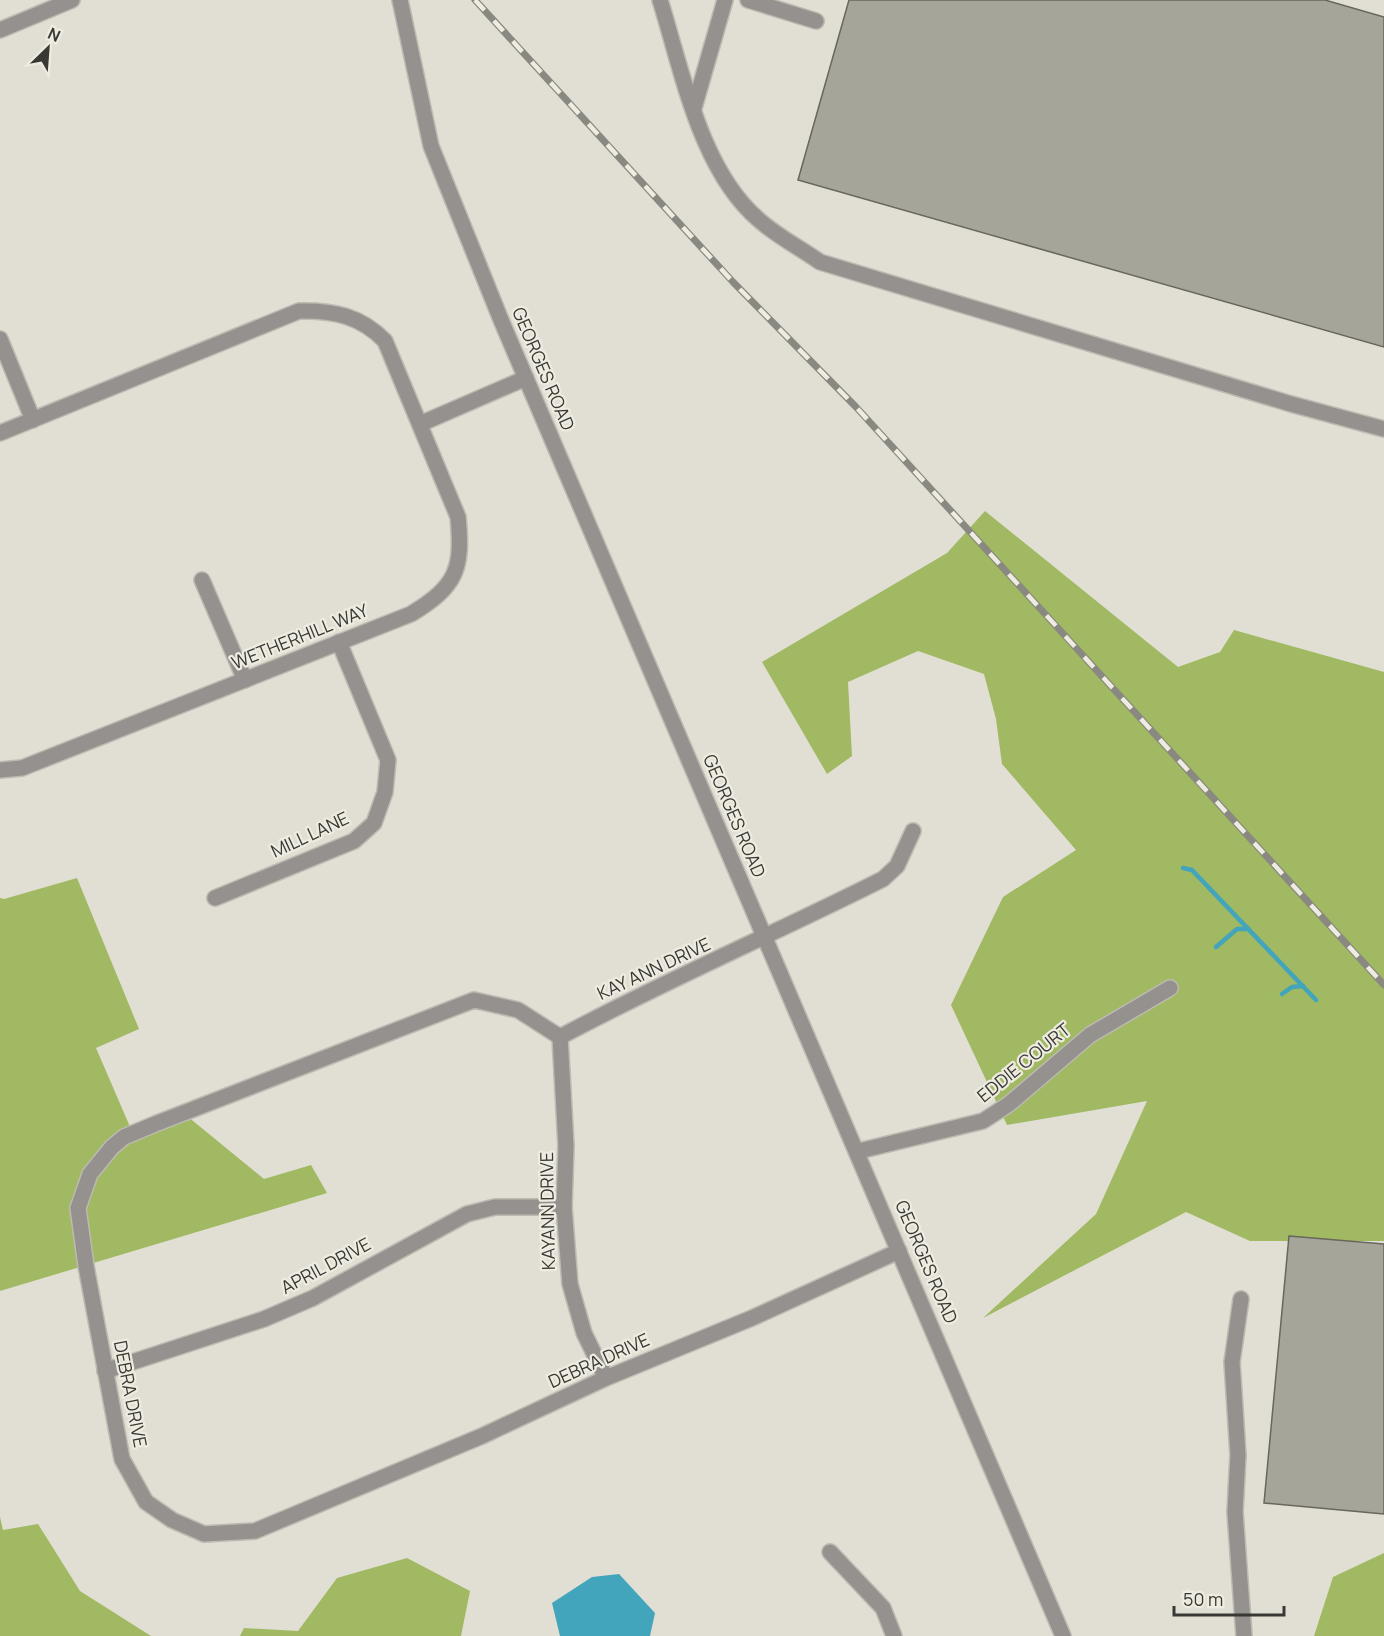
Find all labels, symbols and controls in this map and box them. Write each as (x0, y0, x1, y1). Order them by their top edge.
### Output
north arrow (18, 18, 78, 78)
text: N (44, 22, 64, 47)
street label: GEORGES ROAD (507, 303, 581, 434)
street label: WETHERHILL WAY (228, 597, 372, 674)
street label: GEORGES ROAD (698, 750, 772, 881)
street label: MILL LANE (267, 806, 353, 863)
street label: KAY ANN DRIVE (593, 931, 714, 1005)
street label: EDDIE COURT (972, 1017, 1075, 1107)
street label: KAYANN DRIVE (534, 1152, 560, 1270)
street label: GEORGES ROAD (890, 1196, 964, 1327)
street label: APRIL DRIVE (276, 1231, 375, 1299)
street label: DEBRA DRIVE (544, 1327, 653, 1393)
street label: DEBRA DRIVE (109, 1338, 153, 1449)
scale bar (1174, 1579, 1284, 1617)
text: 50 m (1183, 1587, 1223, 1611)

